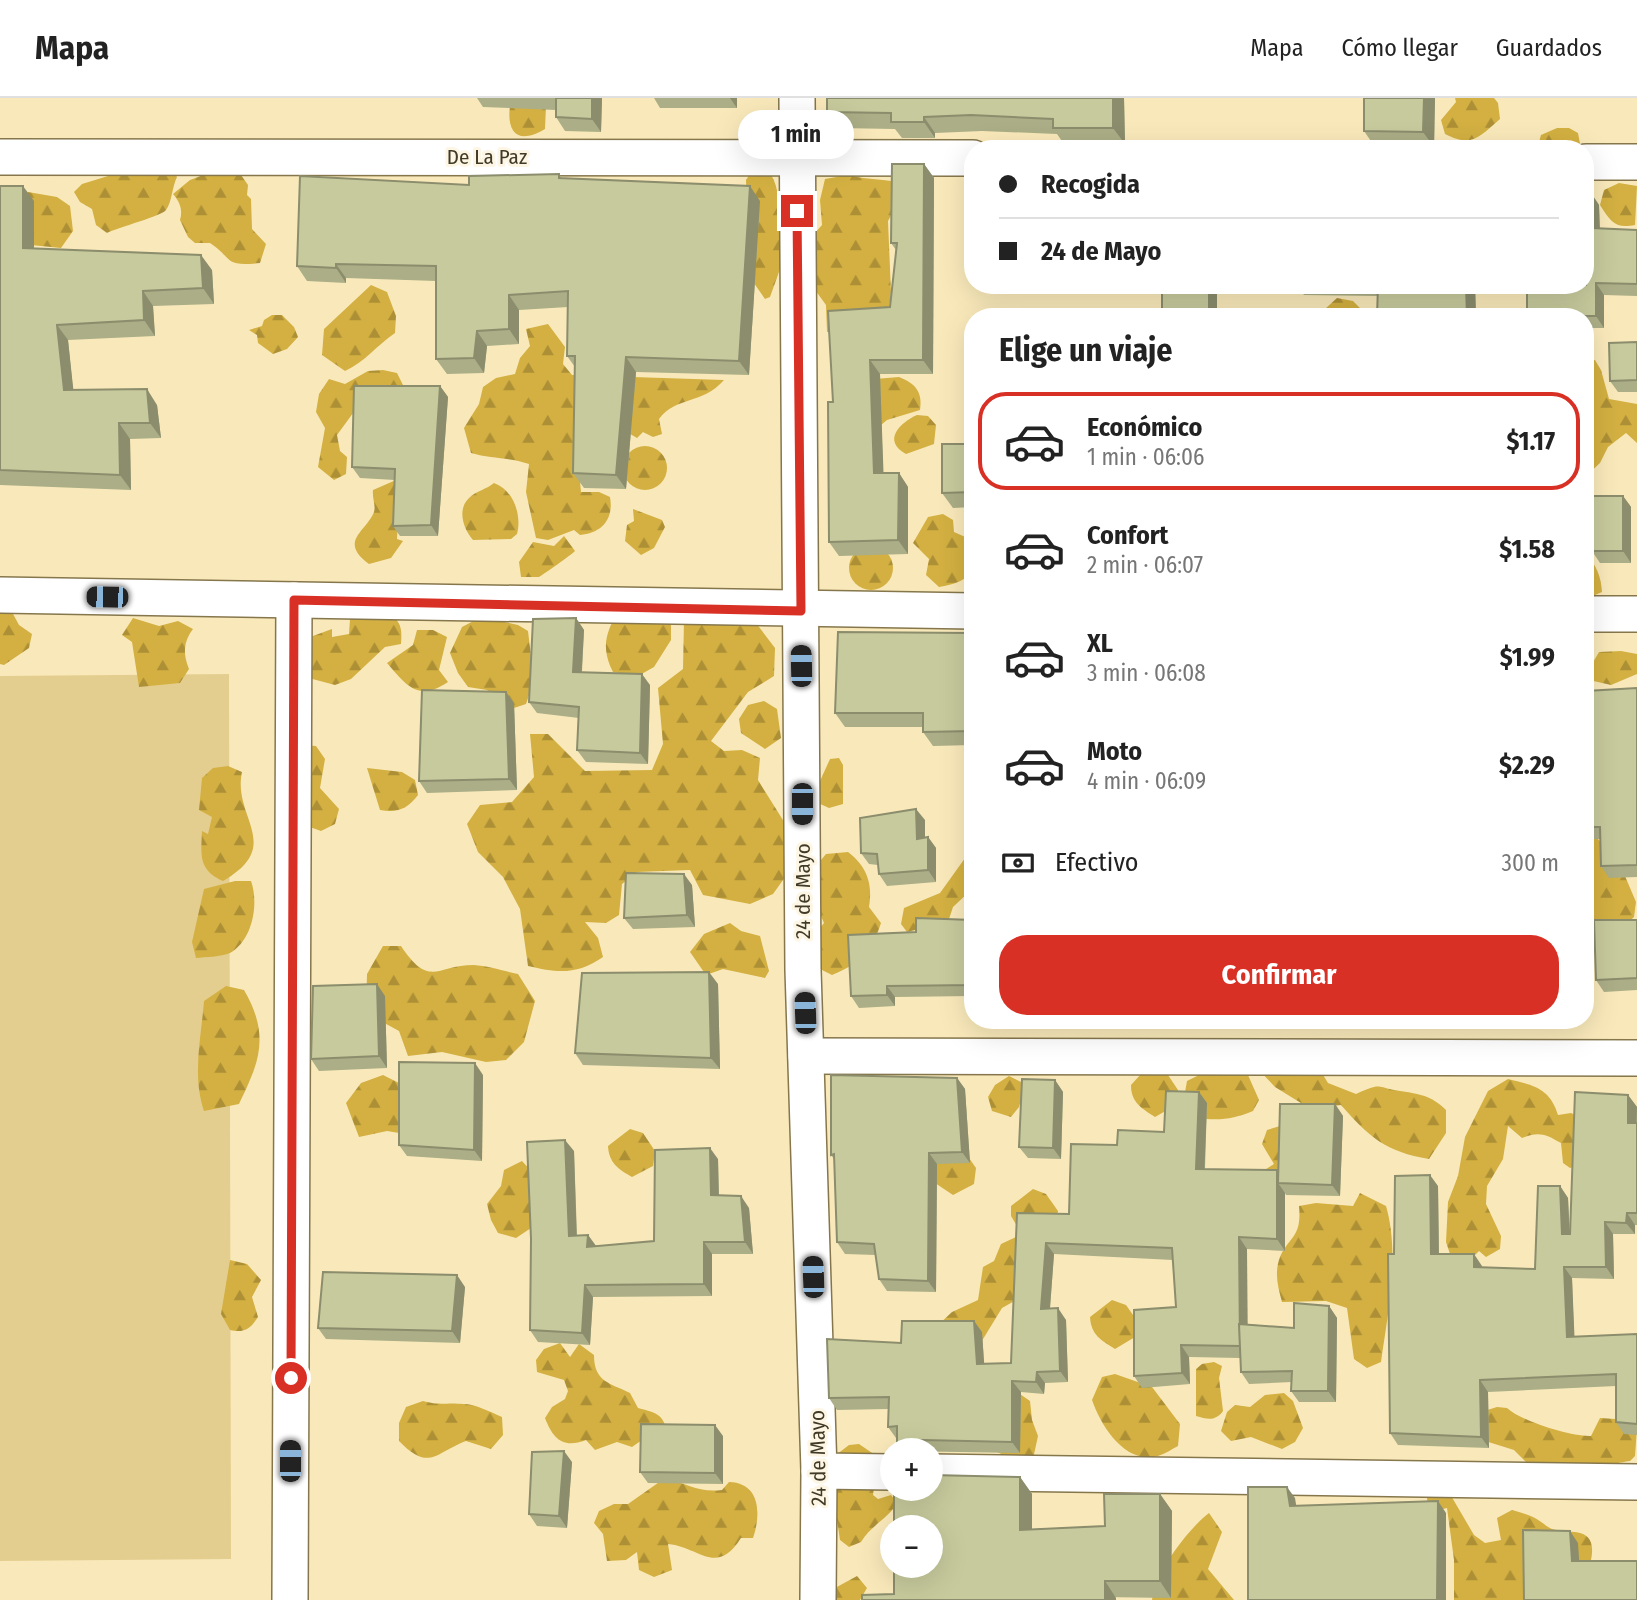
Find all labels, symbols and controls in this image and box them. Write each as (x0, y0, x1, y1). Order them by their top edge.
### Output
text: Mapa (35, 28, 109, 68)
text: Mapa (1250, 34, 1303, 62)
text: Cómo llegar (1341, 34, 1458, 62)
text: Guardados (1496, 34, 1602, 62)
callout: 1 min (739, 109, 855, 158)
text: 1 min (771, 120, 821, 148)
street label: De La Paz (447, 144, 527, 170)
text: Recogida (1041, 169, 1140, 200)
route end (781, 195, 813, 227)
text: 24 de Mayo (1041, 236, 1161, 267)
text: Elige un viaje (999, 331, 1172, 369)
icon: car (1003, 410, 1066, 473)
text: Económico (1087, 412, 1202, 443)
text: $1.17 (1507, 426, 1555, 457)
text: 1 min · 06:06 (1087, 443, 1204, 471)
icon: car (1003, 518, 1066, 581)
text: Confort (1087, 520, 1168, 551)
text: $1.58 (1499, 534, 1555, 565)
text: 2 min · 06:07 (1087, 551, 1203, 579)
car (86, 586, 129, 608)
icon: car (1003, 626, 1066, 689)
text: XL (1087, 628, 1113, 659)
text: $1.99 (1500, 642, 1555, 673)
car (791, 645, 812, 687)
text: 3 min · 06:08 (1087, 659, 1206, 687)
icon: car (1003, 734, 1066, 797)
text: Moto (1087, 736, 1142, 767)
text: $2.29 (1499, 750, 1555, 781)
text: 4 min · 06:09 (1087, 767, 1206, 795)
car (792, 783, 813, 825)
street label: 24 de Mayo (790, 843, 816, 939)
icon: cash (999, 844, 1037, 882)
text: Efectivo (1055, 847, 1139, 878)
text: 300 m (1502, 849, 1559, 877)
button: Confirmar (999, 935, 1559, 1015)
car (794, 992, 817, 1034)
car (802, 1256, 825, 1298)
route start (275, 1362, 307, 1394)
street label: 24 de Mayo (804, 1410, 832, 1506)
map controls (880, 1438, 943, 1578)
button: + (880, 1438, 943, 1501)
car (280, 1440, 301, 1482)
button: − (880, 1515, 943, 1578)

